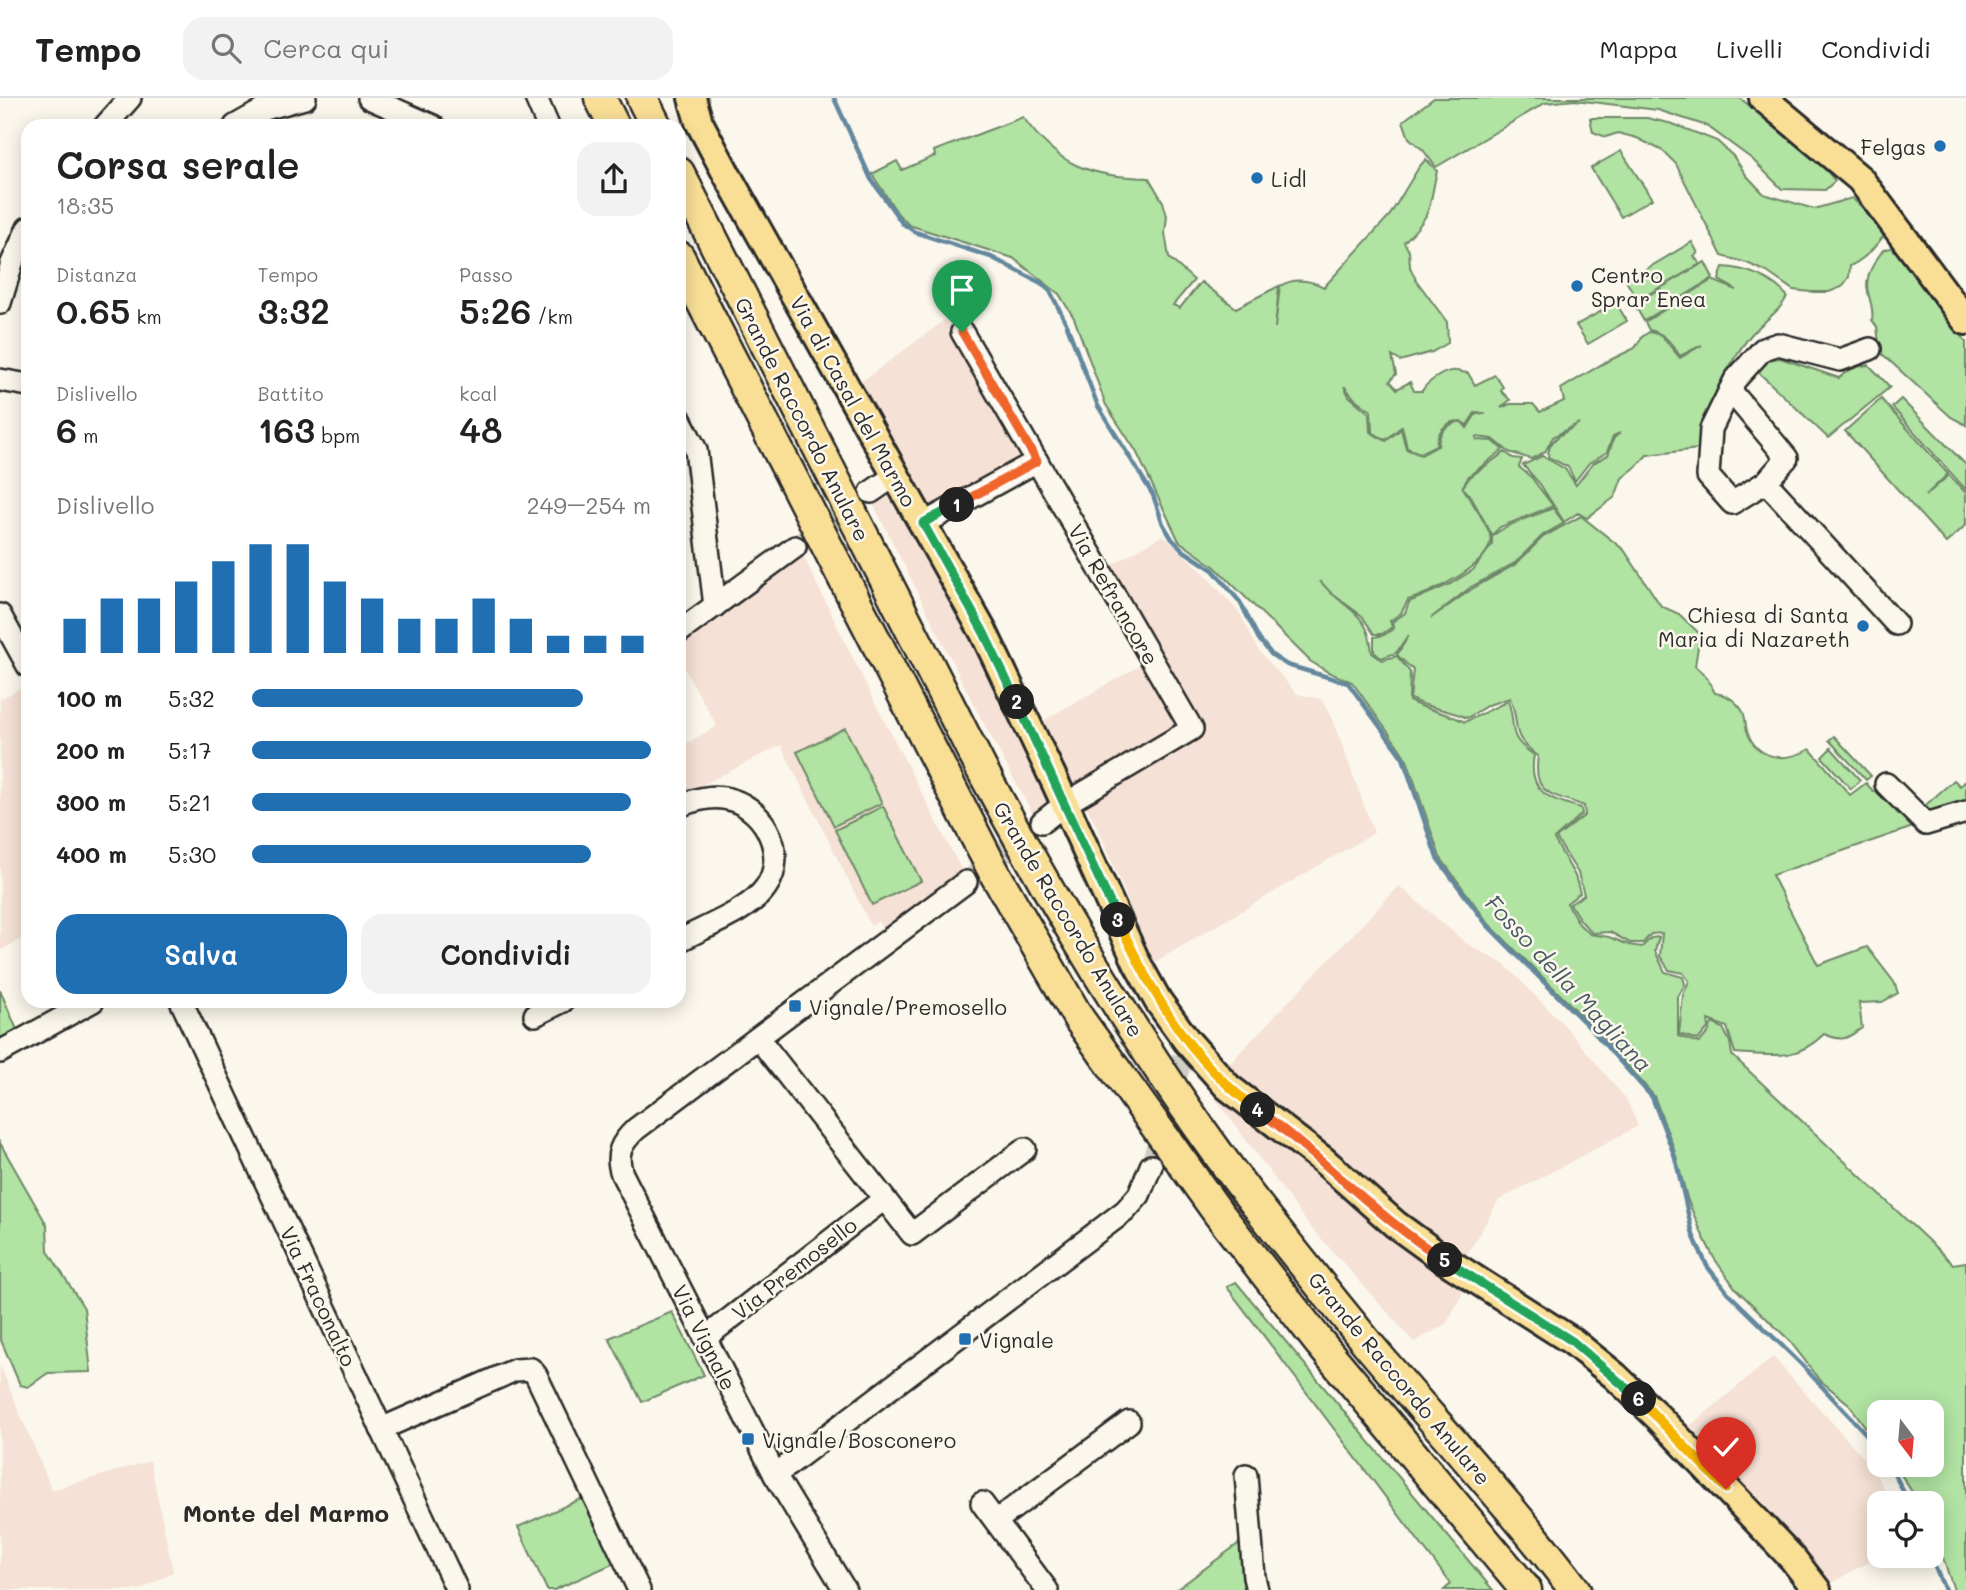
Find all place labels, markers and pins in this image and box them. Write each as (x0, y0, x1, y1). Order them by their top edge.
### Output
place label: Felgas (1861, 133, 1926, 160)
marker: Felgas (1932, 138, 1948, 154)
place label: Lidl (1271, 165, 1307, 192)
marker: Lidl (1249, 170, 1265, 186)
pin (932, 260, 992, 332)
place label: Centro Sprar Enea (1591, 261, 1706, 312)
marker: Centro Sprar Enea (1569, 278, 1585, 294)
pin: 1 (940, 488, 974, 522)
place label: Chiesa di Santa Maria di Nazareth (1658, 601, 1849, 652)
marker: Chiesa di Santa Maria di Nazareth (1855, 618, 1871, 634)
pin: 2 (1000, 684, 1034, 720)
pin: 3 (1100, 902, 1136, 938)
place label: Vignale/Premosello (809, 993, 1007, 1020)
marker: Vignale/Premosello (787, 998, 803, 1014)
pin: 4 (1240, 1093, 1276, 1128)
pin: 5 (1428, 1242, 1462, 1278)
place label: Vignale (979, 1326, 1054, 1353)
marker: Vignale (957, 1331, 973, 1347)
pin: 6 (1622, 1382, 1656, 1416)
pin (1696, 1417, 1756, 1489)
place label: Vignale/Bosconero (762, 1426, 956, 1453)
marker: Vignale/Bosconero (740, 1431, 756, 1447)

